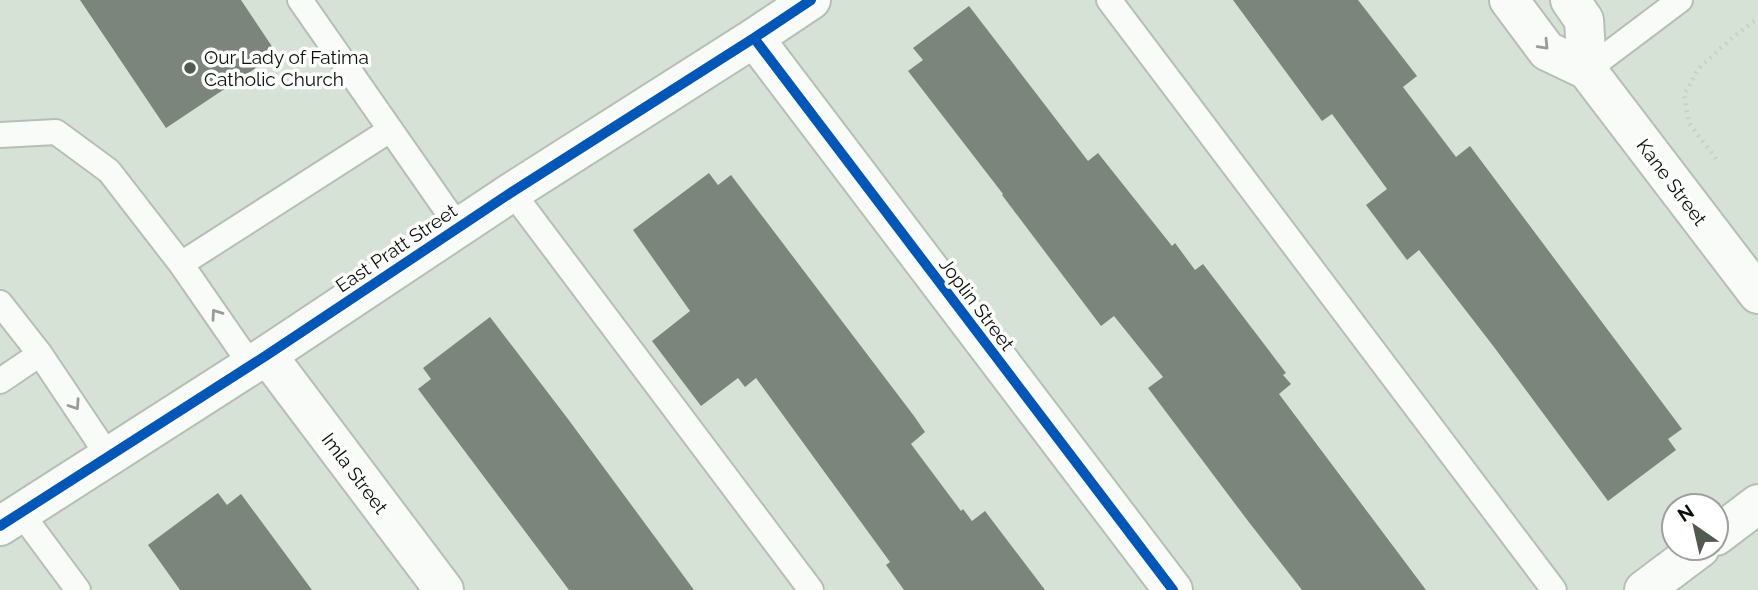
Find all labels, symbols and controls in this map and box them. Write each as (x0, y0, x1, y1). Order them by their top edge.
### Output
one-way arrow (1536, 37, 1549, 50)
place label: Our Lady of Fatima Catholic Church (204, 46, 369, 90)
marker: Our Lady of Fatima Catholic Church (182, 60, 198, 76)
street label: Kane Street (1632, 135, 1712, 230)
street label: East Pratt Street (331, 199, 461, 297)
street label: Joplin Street (935, 253, 1019, 355)
one-way arrow (212, 309, 224, 322)
one-way arrow (66, 398, 79, 411)
street label: Imla Street (318, 428, 393, 518)
north arrow (1660, 492, 1730, 562)
text: N (1673, 500, 1698, 526)

